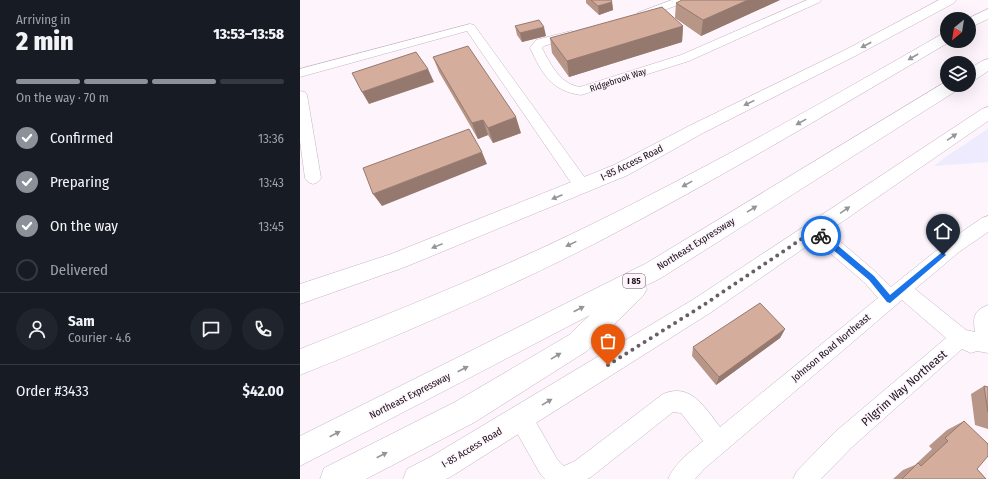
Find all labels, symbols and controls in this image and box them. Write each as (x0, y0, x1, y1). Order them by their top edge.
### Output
text: Arriving in (16, 12, 70, 27)
north arrow (940, 12, 976, 48)
map controls (940, 12, 976, 92)
text: 13:53–13:58 (213, 25, 284, 43)
text: 2 min (16, 26, 74, 57)
one-way arrow (860, 42, 871, 48)
one-way arrow (907, 53, 919, 60)
button: layers (940, 56, 976, 92)
street label: Ridgebrook Way (589, 66, 647, 94)
text: On the way · 70 m (16, 90, 109, 105)
one-way arrow (744, 100, 755, 106)
one-way arrow (795, 118, 806, 125)
icon: check (16, 127, 38, 149)
text: Confirmed (50, 129, 113, 147)
text: 13:36 (258, 131, 284, 146)
one-way arrow (947, 133, 957, 141)
street label: I-85 Access Road (599, 143, 665, 183)
icon: check (16, 171, 38, 193)
text: Preparing (50, 173, 109, 191)
text: 13:43 (258, 175, 284, 190)
one-way arrow (681, 181, 692, 187)
one-way arrow (551, 193, 563, 200)
one-way arrow (746, 206, 758, 213)
one-way arrow (839, 206, 850, 214)
pin (926, 214, 960, 255)
icon: check (16, 215, 38, 237)
street label: Northeast Expressway (655, 215, 738, 273)
courier (801, 216, 841, 256)
text: On the way (50, 217, 118, 235)
text: 13:45 (258, 219, 284, 234)
icon: home (932, 220, 954, 242)
icon: bike (810, 225, 832, 247)
one-way arrow (566, 241, 577, 247)
one-way arrow (430, 243, 442, 249)
text: Delivered (50, 261, 108, 279)
road number: I 85 (623, 274, 645, 288)
one-way arrow (573, 306, 585, 313)
button: person (16, 308, 58, 350)
button: chat (190, 308, 232, 350)
button: phone (242, 308, 284, 350)
street label: Johnson Road Northeast (789, 311, 873, 385)
text: Sam (68, 312, 95, 330)
pin (591, 324, 625, 365)
text: Courier · 4.6 (68, 330, 131, 345)
icon: bag (597, 330, 619, 352)
street label: Pilgrim Way Northeast (858, 347, 950, 429)
one-way arrow (551, 352, 561, 360)
one-way arrow (457, 365, 469, 372)
street label: Northeast Expressway (367, 370, 453, 422)
text: Order #3433 (16, 382, 89, 400)
text: $42.00 (242, 382, 284, 400)
one-way arrow (541, 399, 553, 406)
street label: I-85 Access Road (440, 425, 504, 471)
one-way arrow (329, 431, 341, 437)
one-way arrow (377, 451, 388, 458)

